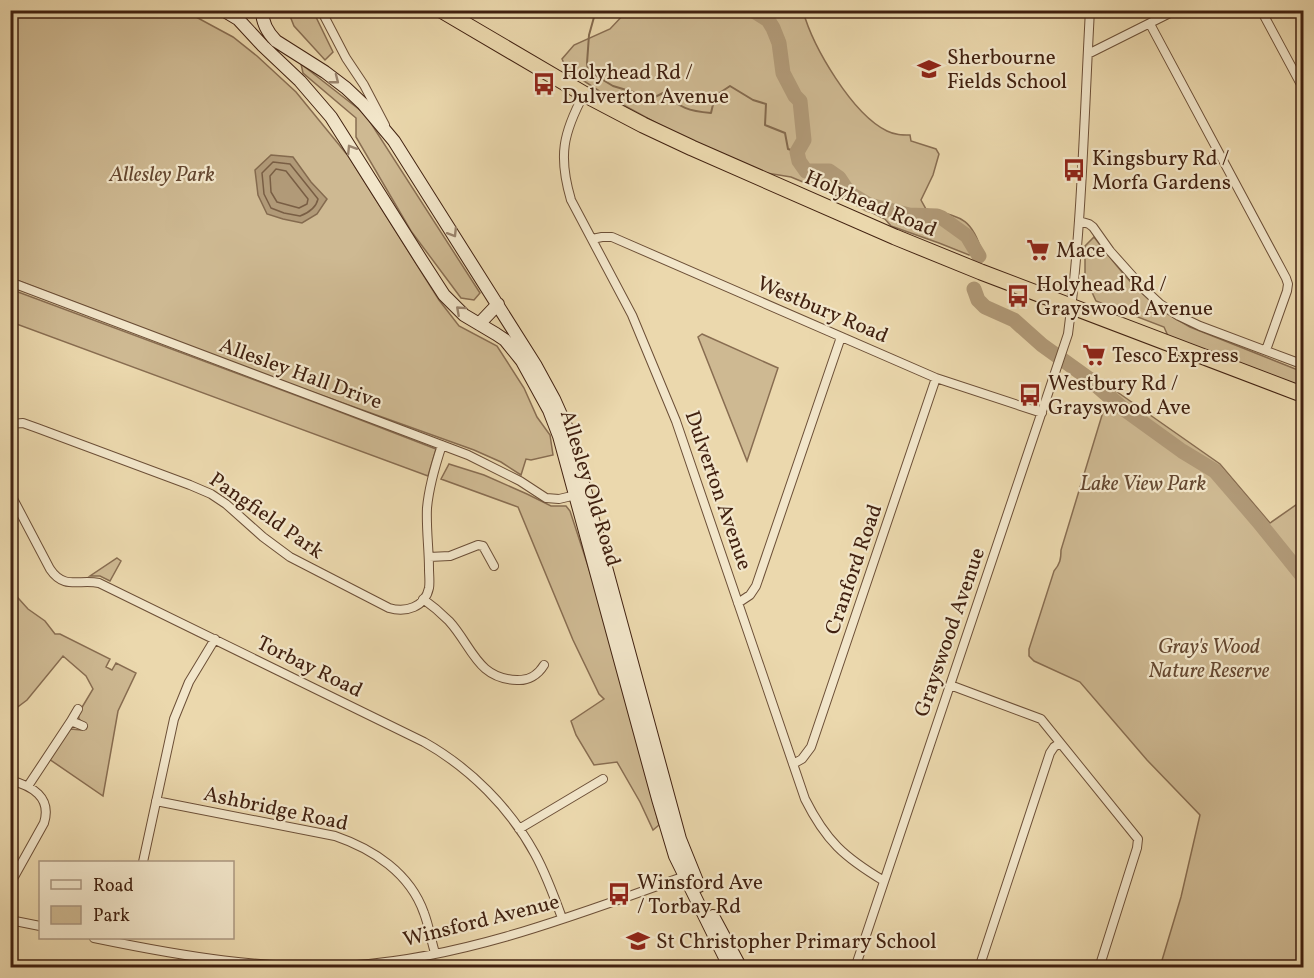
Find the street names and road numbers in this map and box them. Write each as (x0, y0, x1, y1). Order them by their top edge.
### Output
street label: Holyhead Road (800, 164, 941, 245)
street label: Westbury Road (752, 270, 893, 351)
street label: Allesley Hall Drive (215, 331, 386, 417)
street label: Allesley Old Road (552, 407, 627, 570)
street label: Dulverton Avenue (677, 407, 758, 574)
street label: Pangfield Park (203, 466, 330, 567)
street label: Cranford Road (819, 500, 890, 639)
street label: Grayswood Avenue (908, 544, 993, 721)
street label: Torbay Road (252, 629, 367, 705)
street label: Ashbridge Road (201, 780, 351, 839)
street label: Winsford Avenue (400, 888, 563, 955)

